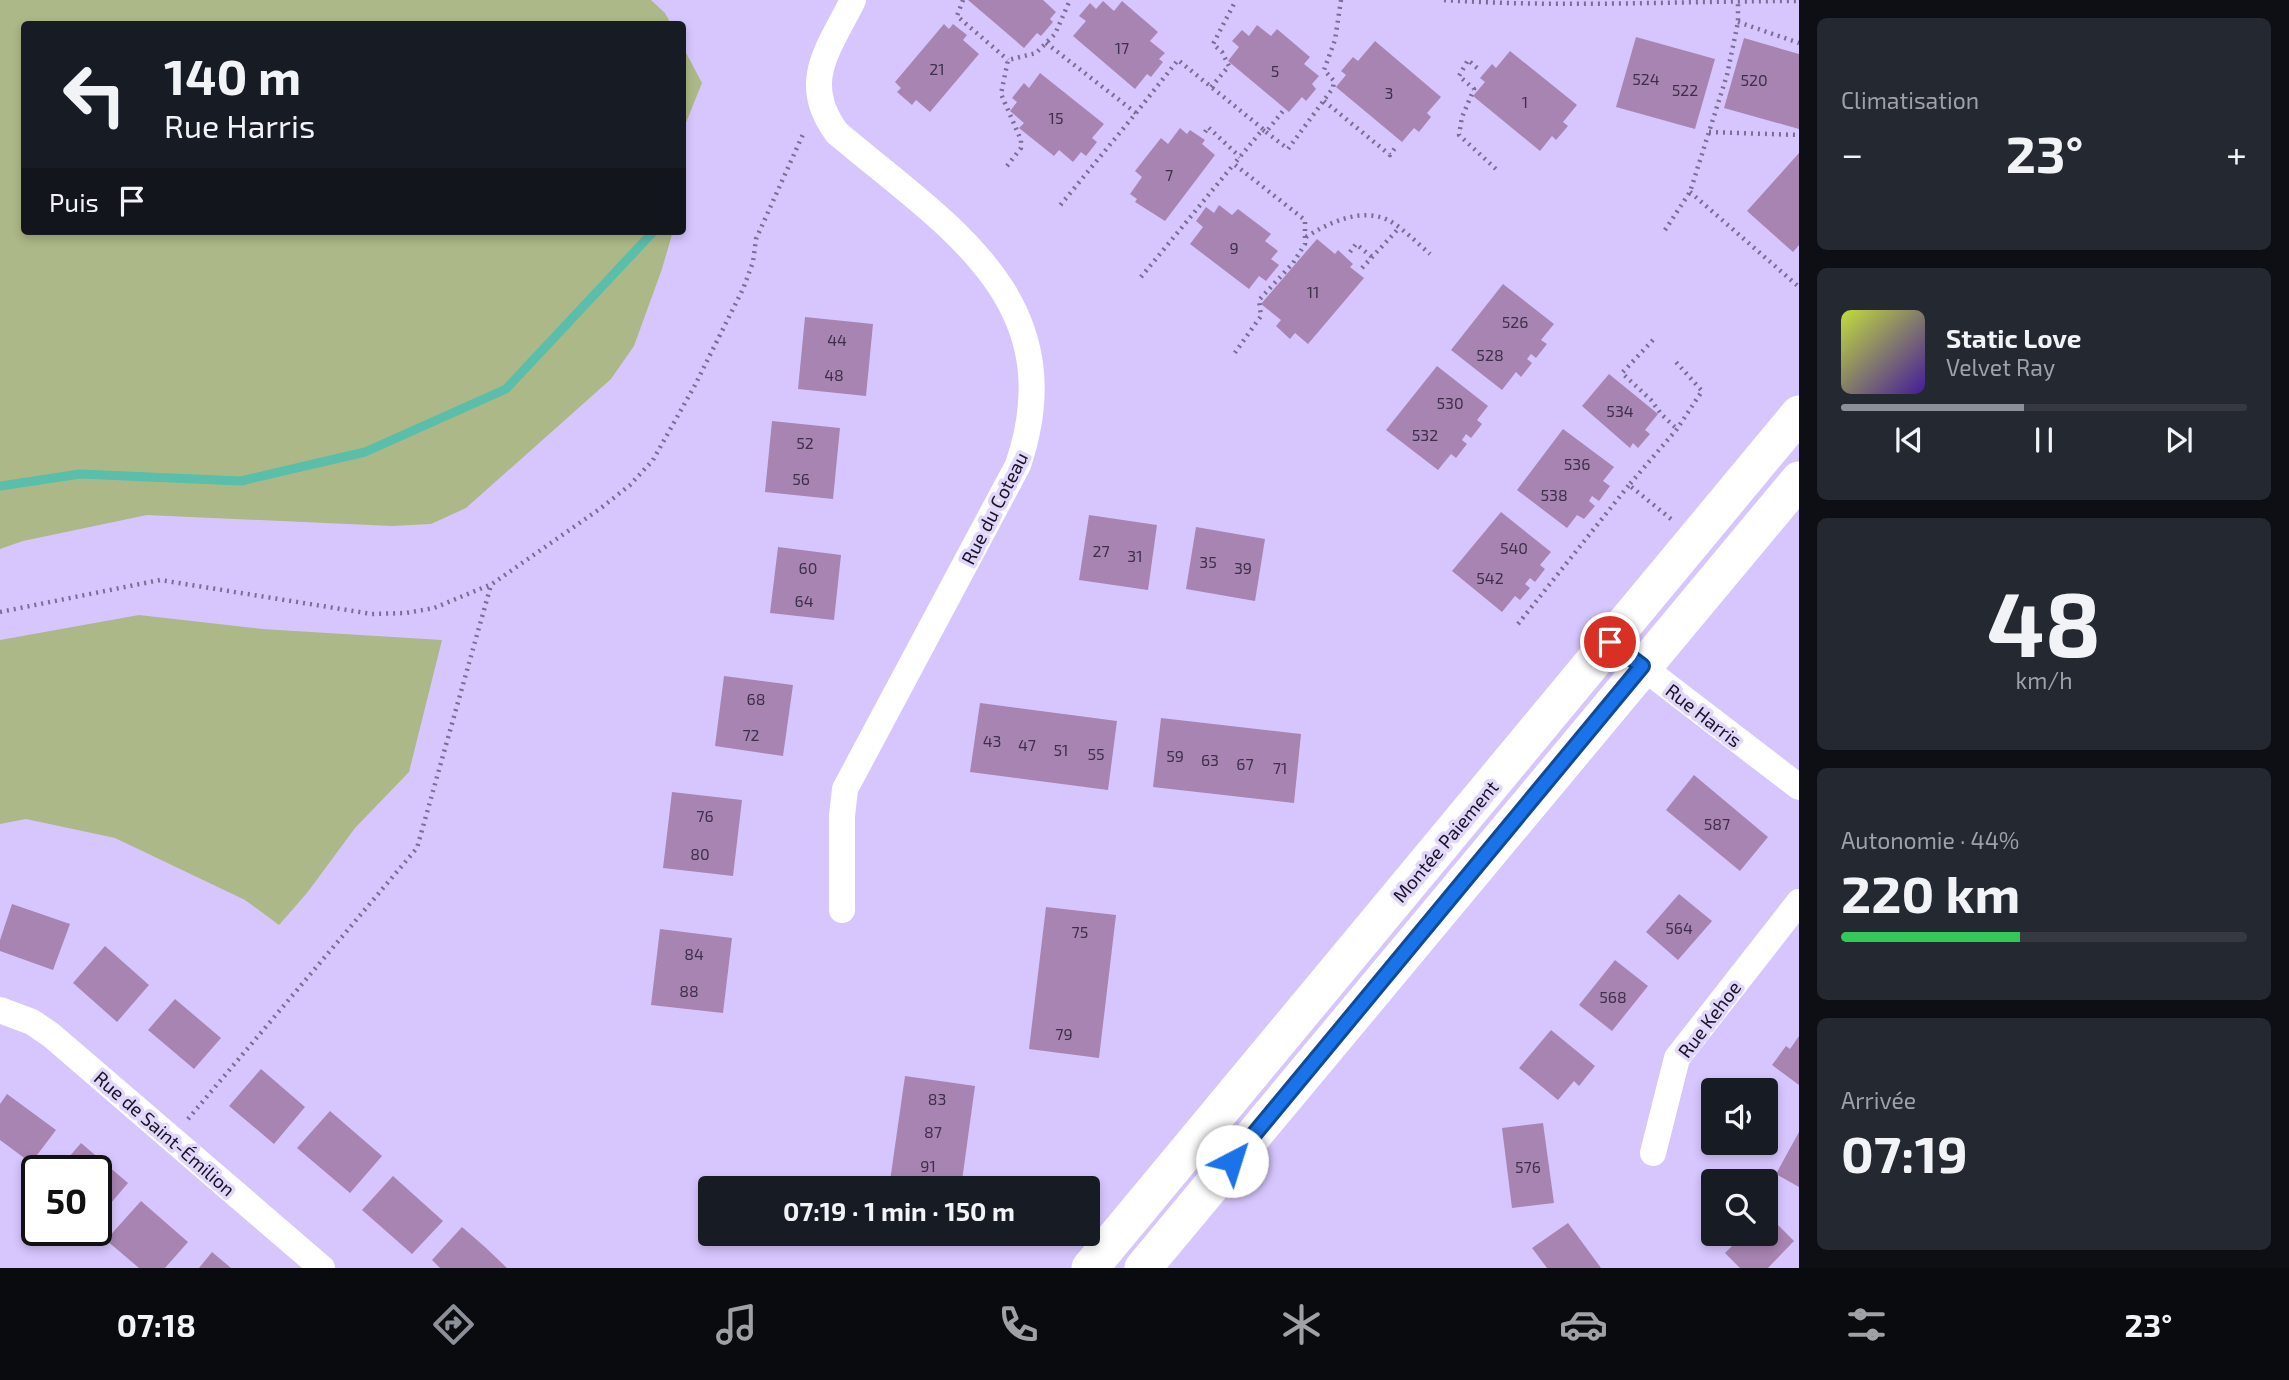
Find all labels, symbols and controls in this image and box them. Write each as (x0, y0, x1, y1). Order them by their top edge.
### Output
house number: 17 (1115, 38, 1129, 57)
text: 140 m (164, 46, 301, 105)
icon: left (49, 49, 140, 140)
house number: 21 (929, 59, 945, 78)
house number: 5 (1271, 61, 1279, 80)
house number: 524 (1632, 69, 1660, 88)
house number: 520 (1740, 70, 1768, 89)
house number: 522 (1672, 80, 1698, 99)
house number: 3 (1385, 83, 1393, 102)
text: Climatisation (1841, 86, 1979, 114)
house number: 1 (1522, 92, 1528, 111)
text: Rue Harris (164, 106, 315, 144)
house number: 15 (1049, 108, 1063, 127)
text: 23° (2006, 121, 2083, 183)
text: − (1841, 130, 1863, 176)
text: + (2226, 130, 2247, 176)
house number: 7 (1165, 165, 1173, 184)
icon: arrive (113, 182, 151, 220)
text: Puis (49, 186, 99, 217)
house number: 9 (1229, 238, 1239, 257)
house number: 11 (1307, 282, 1319, 301)
house number: 526 (1502, 312, 1528, 331)
text: Static Love (1946, 322, 2082, 353)
house number: 44 (827, 330, 847, 349)
house number: 528 (1476, 345, 1504, 364)
text: Velvet Ray (1946, 353, 2055, 381)
house number: 48 (824, 365, 844, 384)
house number: 530 (1436, 393, 1464, 412)
house number: 534 (1606, 401, 1634, 420)
icon: previous (1890, 421, 1928, 459)
icon: pause (2025, 421, 2063, 459)
icon: next (2160, 421, 2198, 459)
house number: 532 (1412, 425, 1438, 444)
house number: 52 (796, 433, 814, 452)
street label: Rue du Coteau (956, 448, 1032, 568)
house number: 536 (1564, 454, 1590, 473)
house number: 56 (792, 469, 810, 488)
house number: 538 (1540, 485, 1568, 504)
house number: 540 (1500, 538, 1528, 557)
house number: 27 (1092, 541, 1110, 560)
house number: 31 (1127, 546, 1143, 565)
house number: 35 (1199, 552, 1217, 571)
house number: 60 (799, 558, 817, 577)
house number: 39 (1234, 558, 1252, 577)
text: 48 (1987, 566, 2101, 675)
house number: 542 (1476, 568, 1504, 587)
house number: 64 (795, 591, 814, 610)
pin (1580, 612, 1640, 672)
icon: arrive (1591, 623, 1629, 661)
text: km/h (2015, 666, 2073, 694)
street label: Rue Harris (1662, 678, 1746, 752)
house number: 68 (747, 689, 765, 708)
house number: 72 (742, 725, 760, 744)
house number: 43 (983, 731, 1001, 750)
house number: 47 (1018, 735, 1036, 754)
house number: 51 (1054, 740, 1068, 759)
house number: 55 (1087, 744, 1105, 763)
house number: 59 (1166, 746, 1184, 765)
house number: 63 (1201, 750, 1219, 769)
house number: 67 (1236, 754, 1254, 773)
house number: 71 (1273, 758, 1287, 777)
street label: Montée Paiement (1387, 775, 1503, 907)
house number: 76 (696, 806, 714, 825)
house number: 587 (1704, 814, 1730, 833)
text: Autonomie · 44% (1841, 826, 2019, 854)
house number: 80 (690, 844, 710, 863)
text: 220 km (1841, 861, 2020, 923)
house number: 564 (1665, 918, 1693, 937)
house number: 75 (1072, 922, 1088, 941)
house number: 84 (684, 944, 704, 963)
street label: Rue Kehoe (1673, 976, 1745, 1062)
house number: 88 (679, 981, 699, 1000)
house number: 568 (1599, 987, 1627, 1006)
house number: 79 (1055, 1024, 1073, 1043)
street label: Rue de Saint-Émilion (90, 1066, 240, 1200)
map controls (1701, 1078, 1778, 1246)
button: sound (1701, 1078, 1778, 1155)
text: Arrivée (1841, 1086, 1916, 1114)
house number: 83 (928, 1089, 946, 1108)
text: 07:19 (1841, 1121, 1968, 1183)
house number: 87 (924, 1122, 942, 1141)
position arrow (1195, 1124, 1269, 1198)
speed limit sign: 50 (21, 1155, 112, 1246)
house number: 91 (920, 1156, 936, 1175)
house number: 576 (1515, 1157, 1541, 1176)
button: search (1701, 1169, 1778, 1246)
text: 07:19 · 1 min · 150 m (783, 1195, 1015, 1226)
icon: directions (429, 1300, 478, 1349)
icon: music (712, 1300, 761, 1349)
icon: phone (994, 1300, 1043, 1349)
icon: climate (1277, 1300, 1326, 1349)
icon: car (1559, 1300, 1608, 1349)
icon: filters (1842, 1300, 1891, 1349)
text: 07:18 (117, 1305, 196, 1343)
text: 23° (2124, 1305, 2172, 1343)

